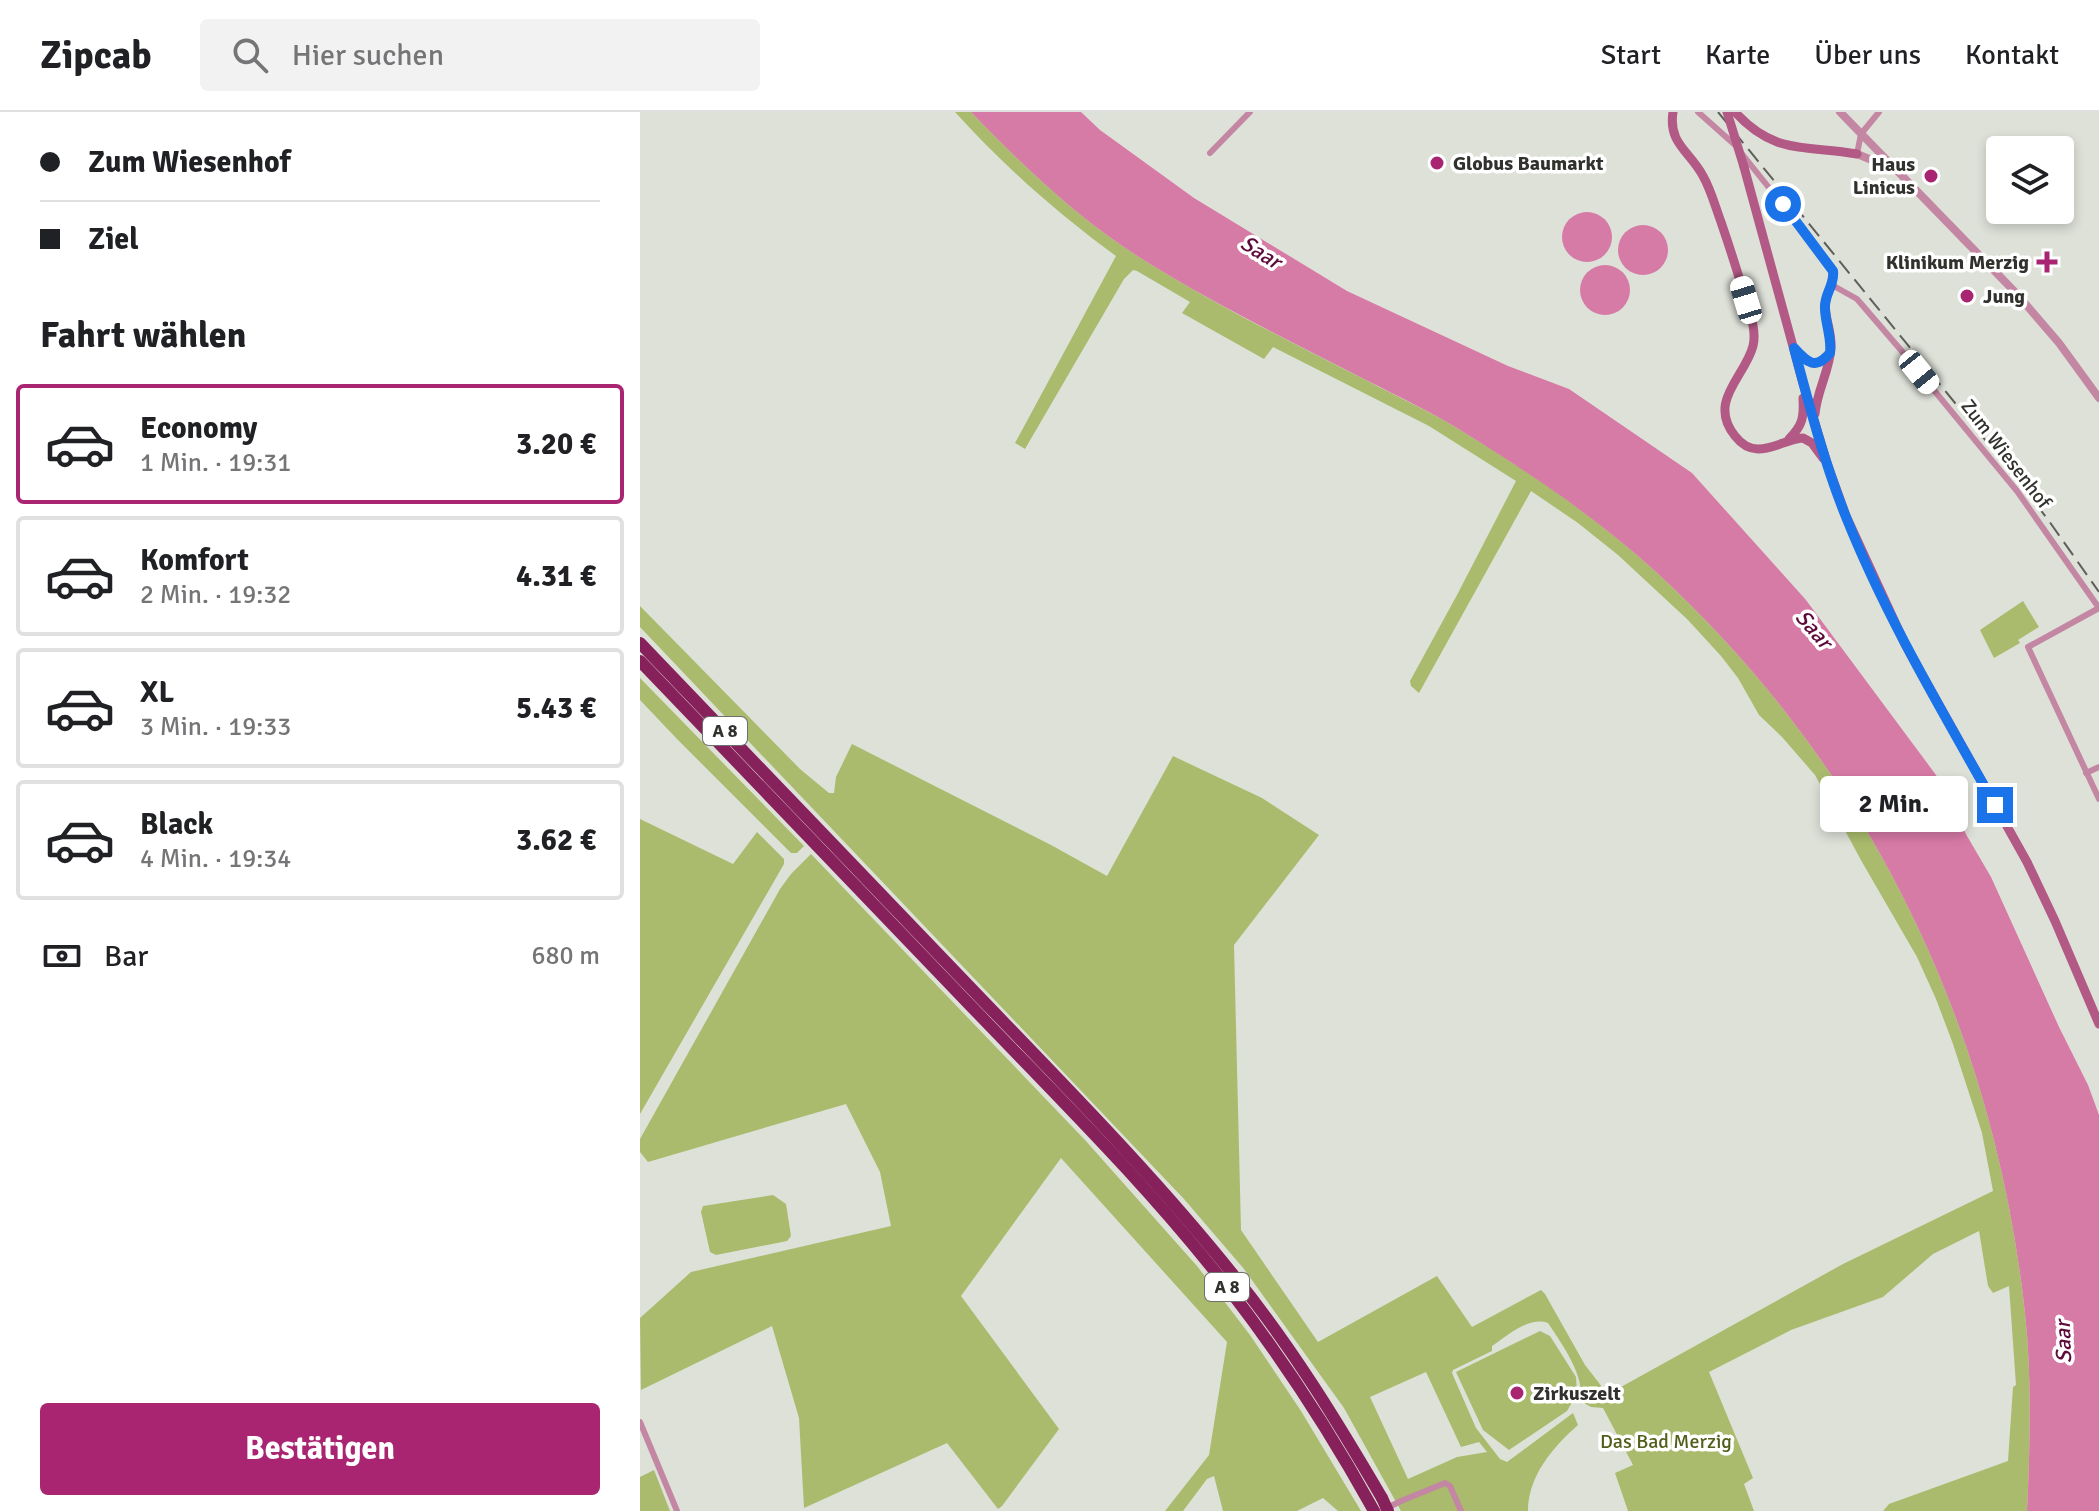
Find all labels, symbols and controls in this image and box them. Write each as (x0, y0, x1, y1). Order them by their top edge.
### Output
search box (200, 19, 760, 91)
text: Zipcab (40, 32, 152, 79)
icon: search (228, 33, 272, 77)
text: Hier suchen (292, 37, 444, 74)
text: Start (1601, 38, 1661, 72)
text: Karte (1705, 38, 1770, 72)
text: Über uns (1814, 38, 1921, 72)
text: Kontakt (1965, 38, 2059, 72)
map controls (1986, 136, 2074, 224)
button: layers (1986, 136, 2074, 224)
text: Zum Wiesenhof (88, 144, 291, 181)
place label: Globus Baumarkt (1453, 151, 1604, 176)
place label: Haus Linicus (1853, 152, 1915, 200)
marker: Globus Baumarkt (1428, 154, 1446, 172)
marker: Haus Linicus (1922, 167, 1940, 185)
route start (1765, 186, 1801, 222)
text: Ziel (88, 221, 139, 258)
water label: Saar (1236, 229, 1289, 276)
place label: Klinikum Merzig (1886, 250, 2029, 275)
marker: Klinikum Merzig (2036, 251, 2058, 273)
car (1728, 274, 1764, 326)
place label: Jung (1983, 284, 2025, 309)
marker: Jung (1958, 287, 1976, 305)
text: Fahrt wählen (40, 313, 246, 358)
car (1895, 346, 1943, 398)
street label: Zum Wiesenhof (1956, 394, 2057, 515)
icon: car (44, 408, 116, 480)
text: Economy (140, 410, 257, 447)
text: 3.20 € (516, 426, 596, 463)
text: 1 Min. · 19:31 (140, 447, 291, 479)
icon: car (44, 540, 116, 612)
text: Komfort (140, 542, 249, 579)
text: 4.31 € (516, 558, 596, 595)
text: 2 Min. · 19:32 (140, 579, 291, 611)
water label: Saar (1790, 604, 1840, 656)
icon: car (44, 672, 116, 744)
text: XL (140, 674, 174, 711)
text: 5.43 € (516, 690, 596, 727)
text: 3 Min. · 19:33 (140, 711, 291, 743)
road number: A 8 (703, 717, 747, 745)
callout: 2 Min. (1819, 777, 1967, 833)
route end (1977, 787, 2013, 823)
text: 2 Min. (1859, 788, 1929, 820)
icon: car (44, 804, 116, 876)
text: Black (140, 806, 213, 843)
text: 3.62 € (516, 822, 596, 859)
text: 4 Min. · 19:34 (140, 843, 291, 875)
icon: cash (40, 934, 84, 978)
text: Bar (104, 938, 148, 975)
text: 680 m (531, 940, 600, 972)
road number: A 8 (1205, 1273, 1249, 1301)
water label: Saar (2049, 1317, 2077, 1364)
place label: Zirkuszelt (1533, 1381, 1621, 1406)
marker: Zirkuszelt (1508, 1384, 1526, 1402)
button: Bestätigen (40, 1403, 600, 1495)
park label: Das Bad Merzig (1600, 1429, 1732, 1454)

